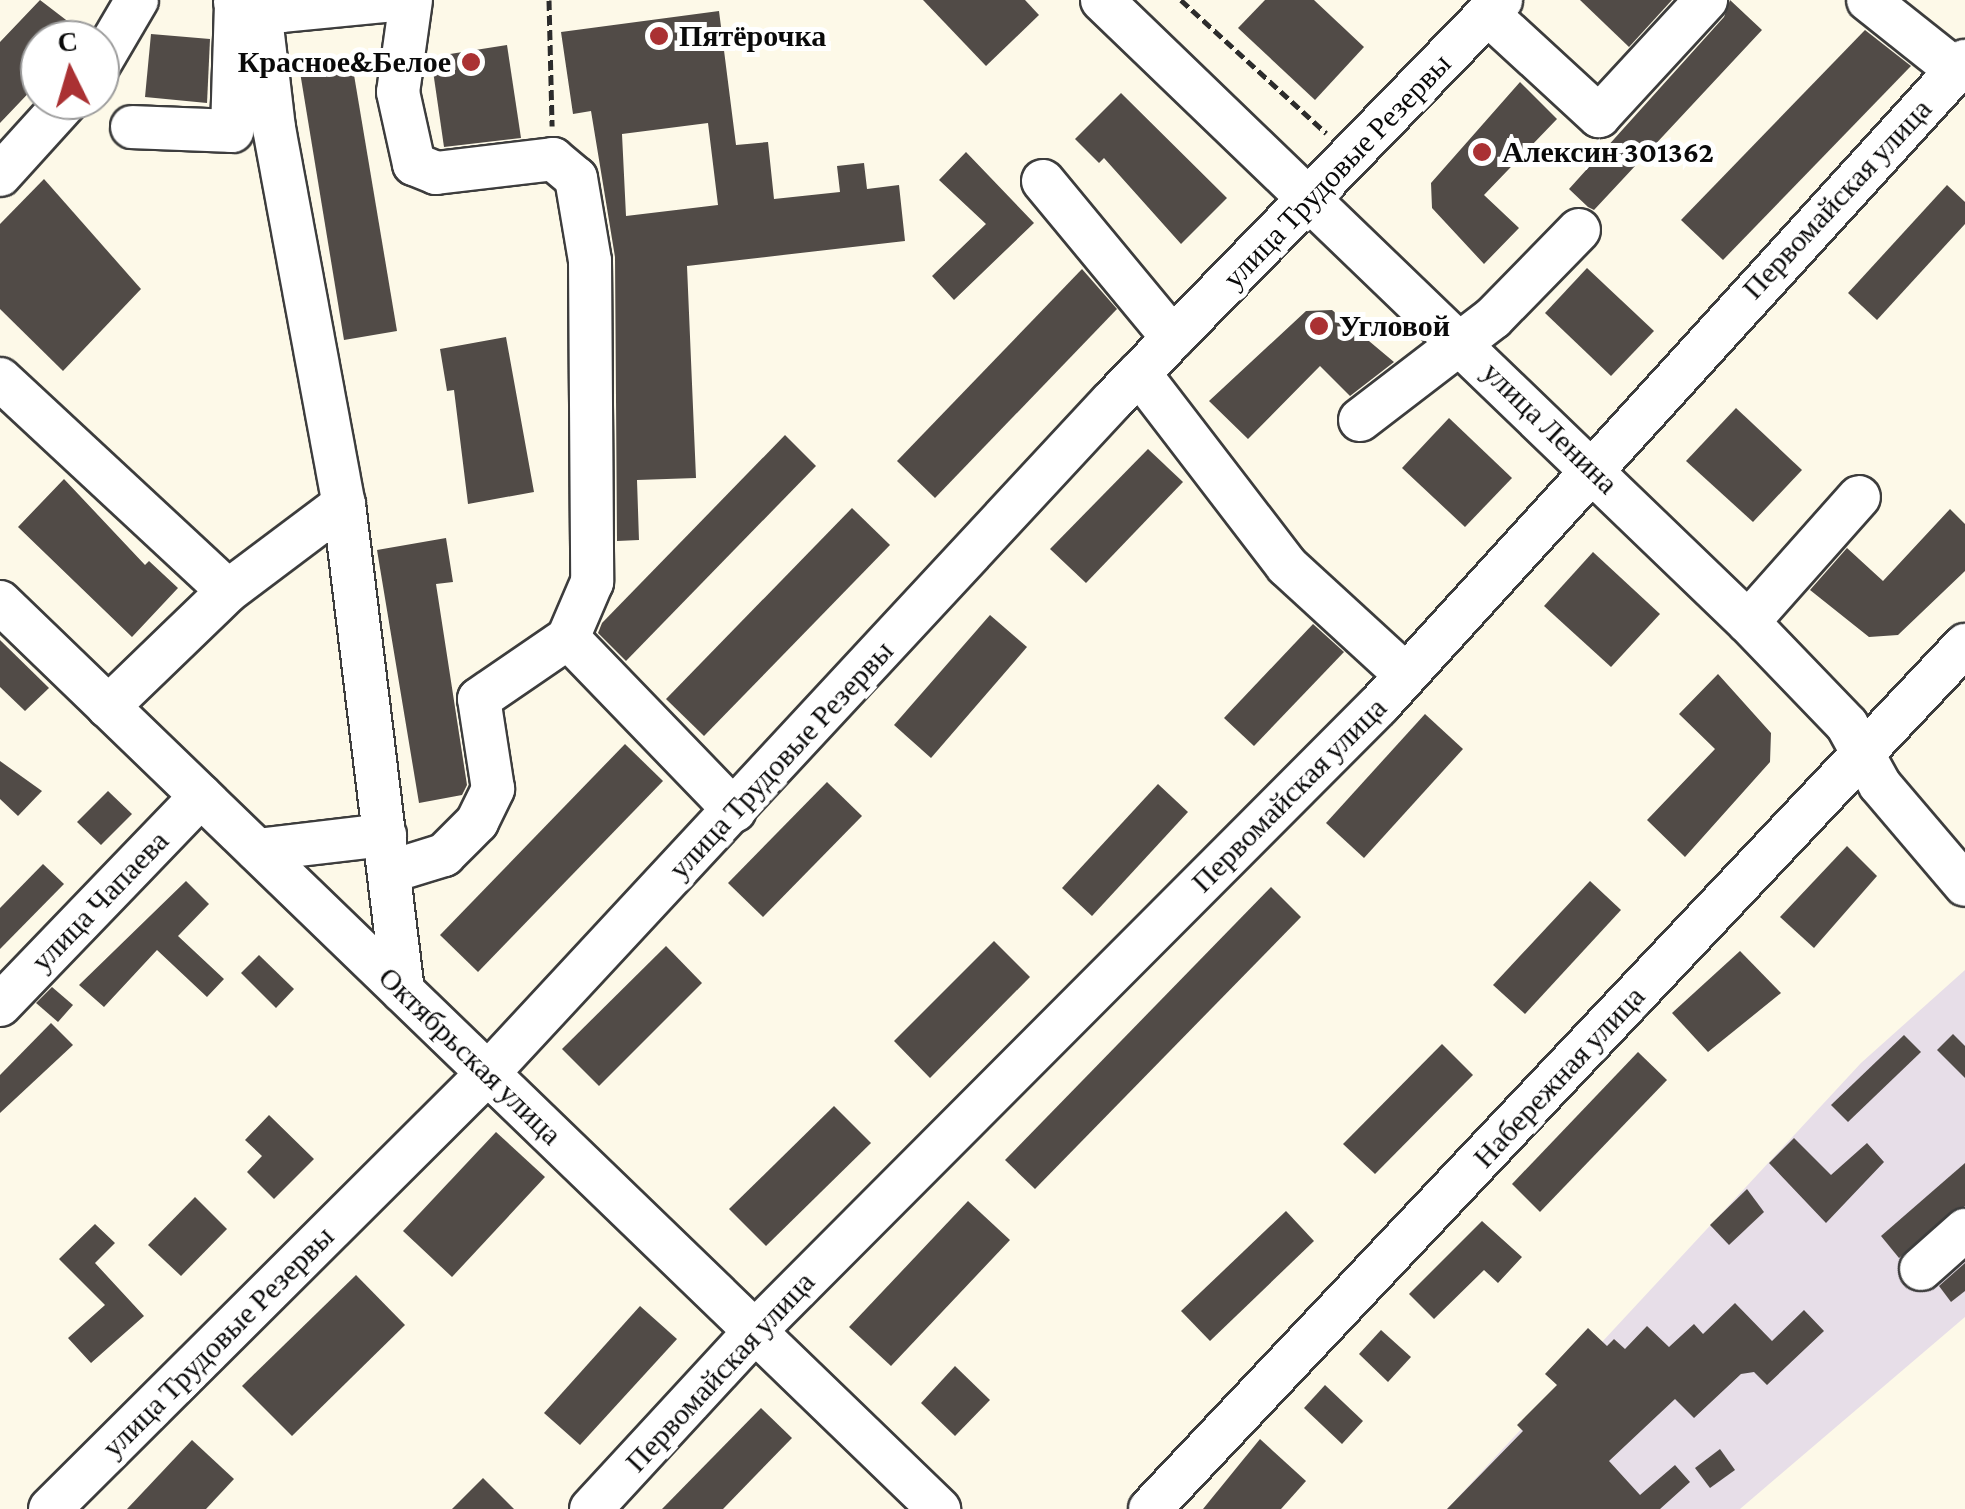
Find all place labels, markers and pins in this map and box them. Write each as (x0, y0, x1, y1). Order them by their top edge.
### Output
place label: Пятёрочка (679, 18, 826, 54)
marker: Пятёрочка (648, 25, 670, 47)
place label: Красное&Белое (238, 44, 451, 80)
marker: Красное&Белое (460, 51, 482, 73)
place label: Алексин 301362 (1502, 134, 1714, 170)
marker: Алексин 301362 (1471, 141, 1493, 163)
place label: Угловой (1339, 308, 1450, 344)
marker: Угловой (1308, 315, 1330, 337)

